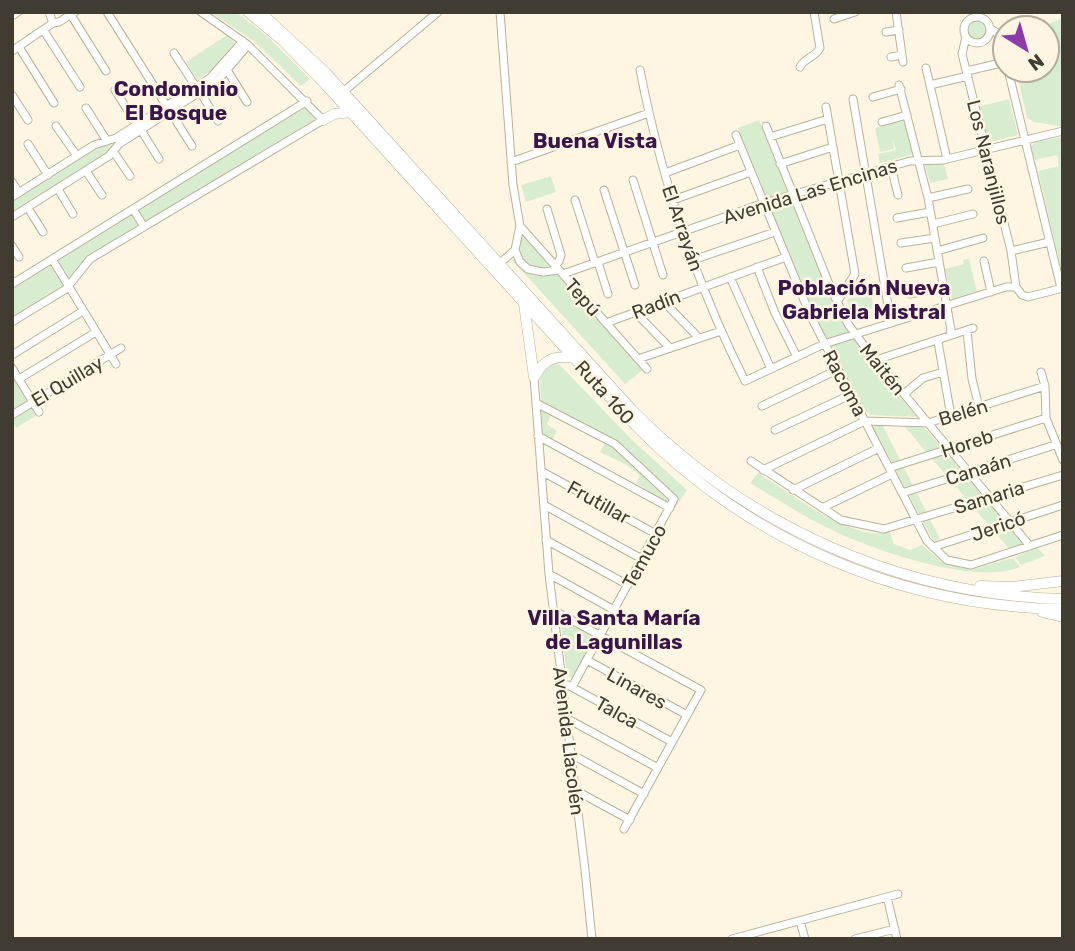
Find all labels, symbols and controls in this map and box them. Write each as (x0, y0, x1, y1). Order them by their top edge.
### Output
north arrow (991, 14, 1061, 84)
text: N (1024, 49, 1048, 75)
district label: Condominio El Bosque (114, 76, 238, 125)
street label: Los Naranjillos (962, 97, 1015, 227)
district label: Buena Vista (533, 128, 657, 153)
street label: Avenida Las Encinas (720, 154, 900, 229)
street label: El Arrayán (657, 182, 708, 274)
street label: Tepú (560, 274, 605, 321)
district label: Población Nueva Gabriela Mistral (778, 275, 950, 324)
street label: Radín (629, 285, 684, 324)
street label: Maitén (855, 339, 910, 400)
street label: Racoma (818, 346, 872, 420)
street label: El Quillay (27, 351, 107, 412)
street label: Ruta 160 (570, 356, 639, 429)
street label: Belén (936, 394, 990, 431)
street label: Horeb (938, 424, 996, 463)
street label: Canaán (943, 449, 1014, 490)
street label: Frutillar (563, 476, 635, 529)
street label: Samaria (951, 476, 1027, 519)
street label: Jericó (968, 506, 1028, 546)
street label: Temuco (618, 520, 671, 592)
district label: Villa Santa María de Lagunillas (527, 605, 701, 654)
street label: Linares (603, 663, 671, 714)
street label: Avenida Llacolén (548, 665, 589, 817)
street label: Talca (591, 691, 642, 733)

